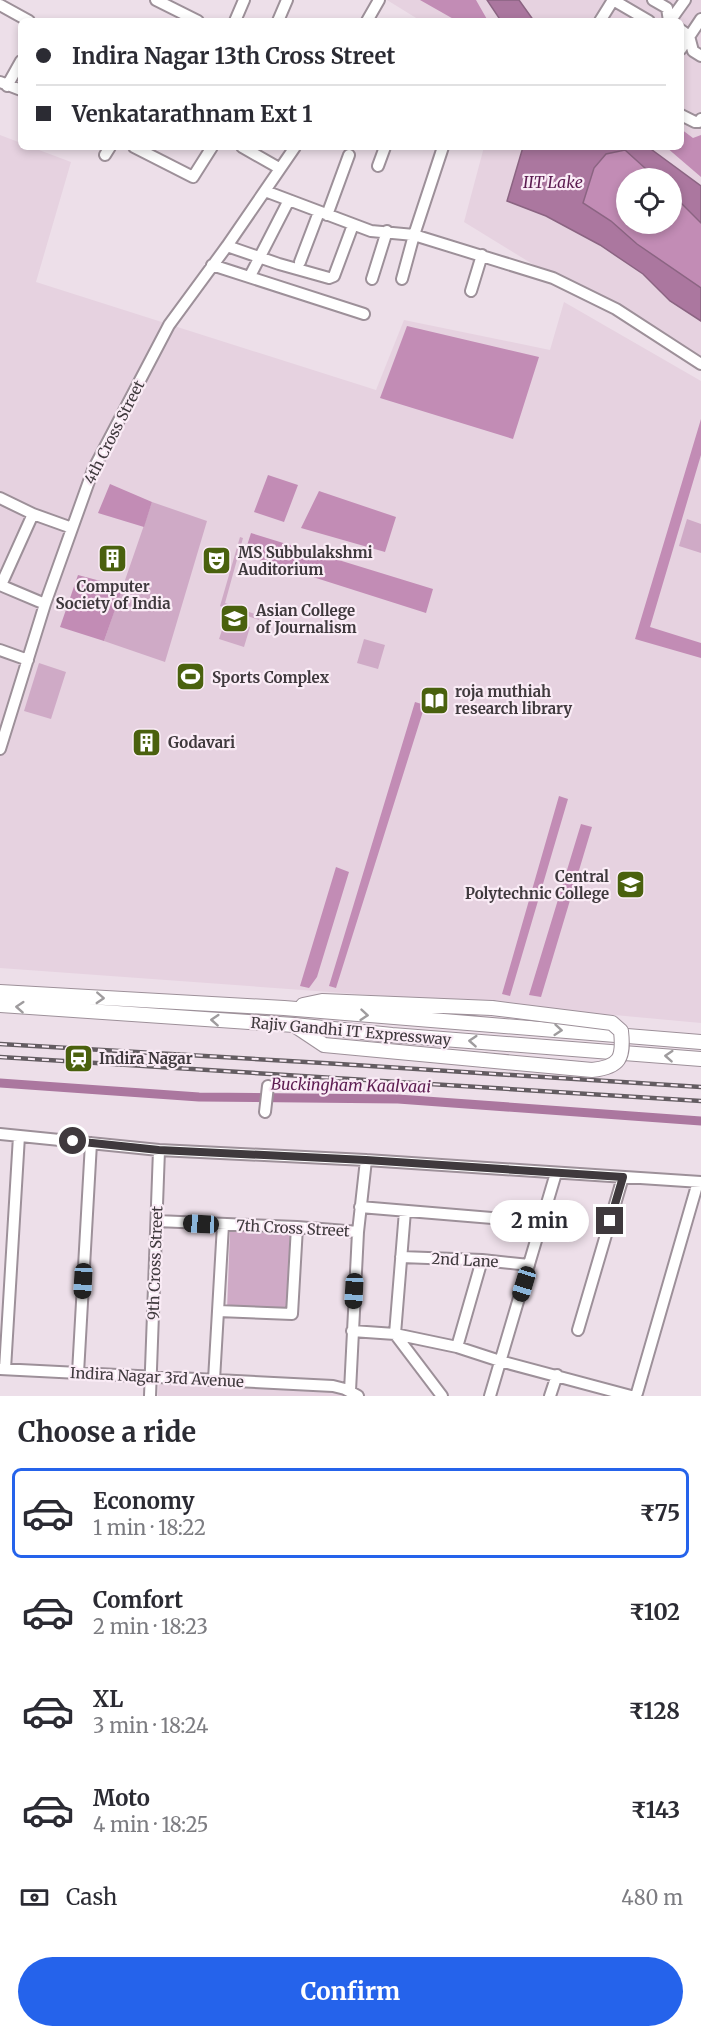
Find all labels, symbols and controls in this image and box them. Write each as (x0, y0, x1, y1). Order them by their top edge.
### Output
text: Indira Nagar 13th Cross Street (72, 42, 395, 70)
text: Venkatarathnam Ext 1 (72, 100, 312, 128)
map controls (616, 168, 682, 234)
button: locate (616, 168, 682, 234)
water label: IIT Lake (523, 172, 583, 192)
street label: 4th Cross Street (80, 377, 148, 487)
building icon: Computer Society of India (97, 543, 129, 575)
place label: MS Subbulakshmi Auditorium (237, 543, 373, 579)
theatre icon: MS Subbulakshmi Auditorium (201, 545, 233, 577)
place label: Computer Society of India (55, 577, 171, 613)
place label: Asian College of Journalism (255, 601, 357, 637)
school or university icon: Asian College of Journalism (219, 603, 251, 635)
sports icon: Sports Complex (175, 661, 207, 693)
place label: Sports Complex (212, 668, 330, 687)
place label: roja muthiah research library (455, 682, 572, 718)
library icon: roja muthiah research library (418, 684, 450, 716)
building icon: Godavari (131, 726, 163, 758)
place label: Godavari (168, 733, 235, 752)
place label: Central Polytechnic College (465, 867, 609, 903)
school or university icon: Central Polytechnic College (614, 869, 646, 901)
one-way arrow (96, 991, 105, 1004)
one-way arrow (16, 1000, 25, 1013)
one-way arrow (359, 1008, 368, 1021)
one-way arrow (210, 1013, 219, 1026)
street label: Rajiv Gandhi IT Expressway (250, 1013, 452, 1049)
one-way arrow (554, 1024, 563, 1037)
one-way arrow (469, 1035, 478, 1048)
station icon: Indira Nagar (62, 1042, 94, 1074)
place label: Indira Nagar (99, 1049, 193, 1068)
one-way arrow (664, 1050, 673, 1063)
water label: Buckingham Kaalvaai (271, 1074, 432, 1096)
route start (59, 1127, 86, 1154)
callout: 2 min (490, 1200, 589, 1242)
street label: 9th Cross Street (144, 1205, 166, 1320)
route end (596, 1207, 623, 1234)
text: 2 min (511, 1208, 568, 1233)
car (183, 1214, 219, 1234)
street label: 7th Cross Street (236, 1216, 350, 1240)
street label: 2nd Lane (431, 1249, 499, 1271)
car (73, 1263, 93, 1299)
car (510, 1264, 538, 1304)
car (344, 1273, 364, 1309)
street label: Indira Nagar 3rd Avenue (70, 1363, 245, 1391)
text: Choose a ride (18, 1415, 196, 1449)
icon: car (21, 1486, 75, 1540)
text: Economy (93, 1487, 194, 1515)
text: ₹75 (639, 1499, 680, 1527)
text: 1 min · 18:22 (93, 1515, 206, 1540)
icon: car (21, 1585, 75, 1639)
text: Comfort (93, 1586, 183, 1614)
text: ₹102 (629, 1598, 680, 1626)
text: 2 min · 18:23 (93, 1614, 208, 1639)
icon: car (21, 1684, 75, 1738)
text: XL (93, 1685, 123, 1713)
text: ₹128 (629, 1697, 680, 1725)
text: 3 min · 18:24 (93, 1713, 208, 1738)
icon: car (21, 1783, 75, 1837)
text: Moto (93, 1784, 150, 1812)
text: ₹143 (631, 1796, 680, 1824)
text: 4 min · 18:25 (93, 1812, 209, 1837)
icon: cash (18, 1881, 51, 1914)
text: Cash (66, 1883, 117, 1911)
text: 480 m (621, 1885, 683, 1910)
button: Confirm (18, 1957, 683, 2026)

